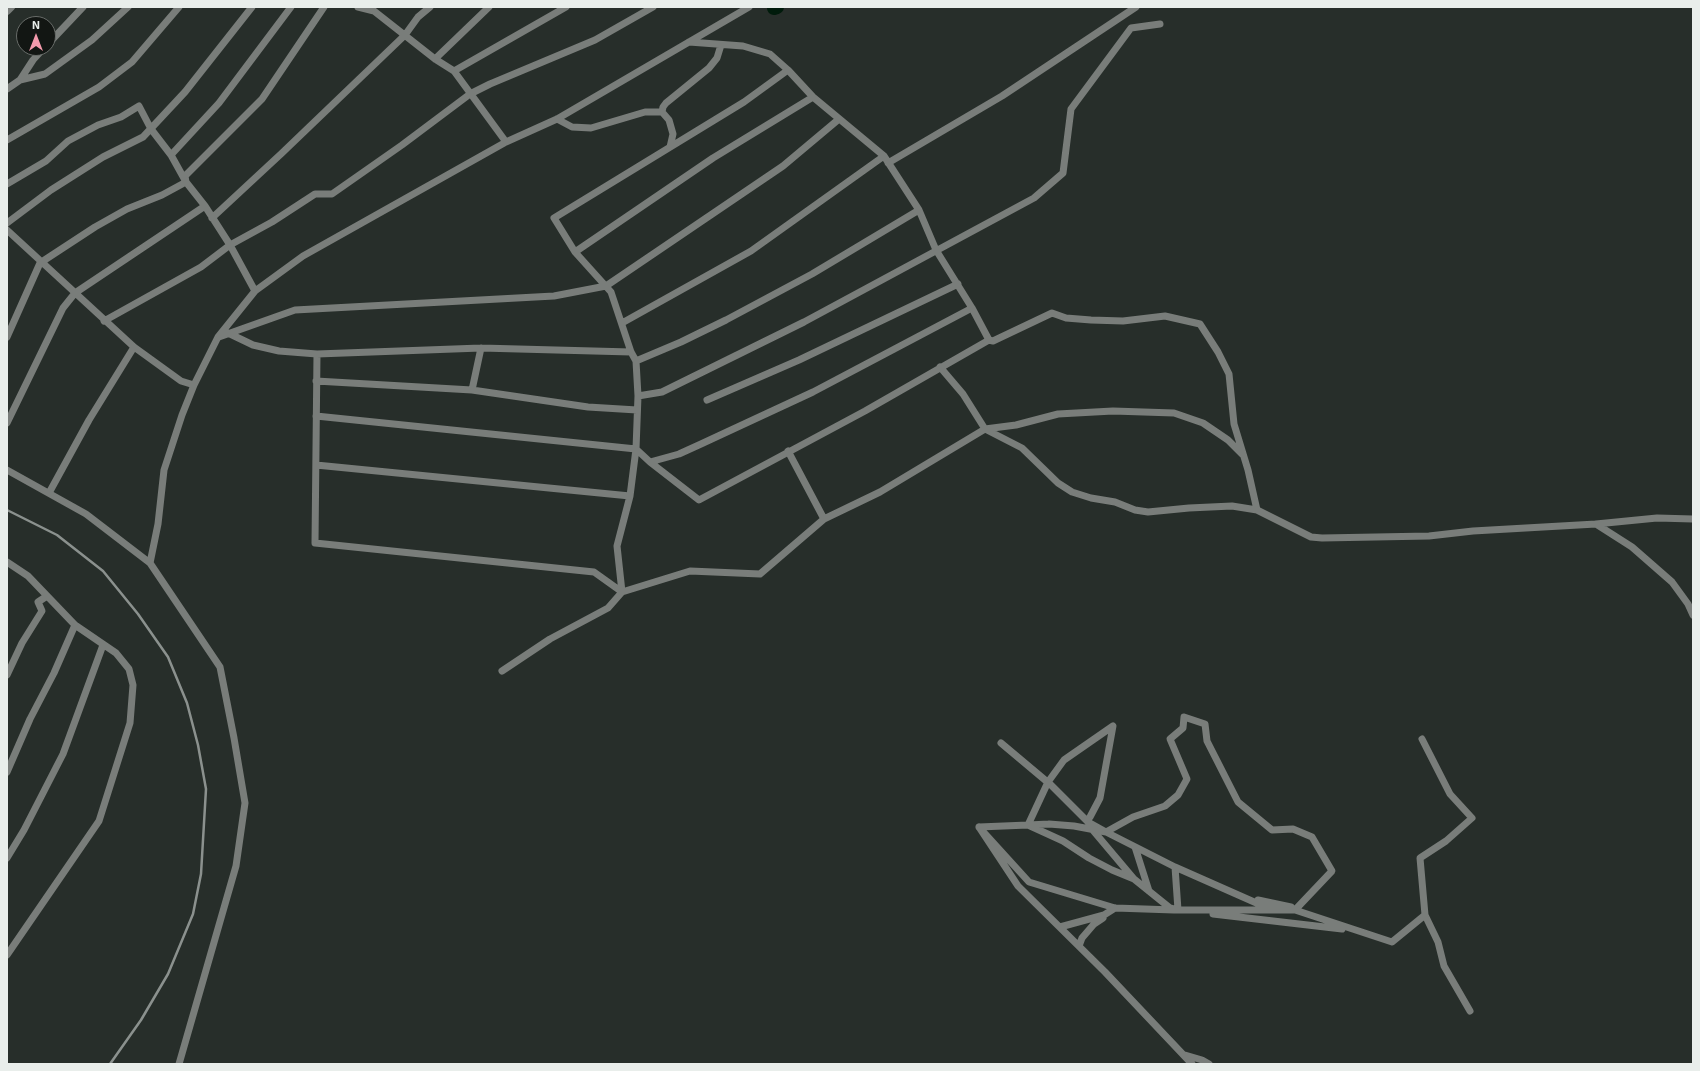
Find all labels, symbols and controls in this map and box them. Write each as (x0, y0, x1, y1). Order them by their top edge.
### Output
north arrow (16, 16, 56, 56)
text: N (32, 18, 40, 31)

